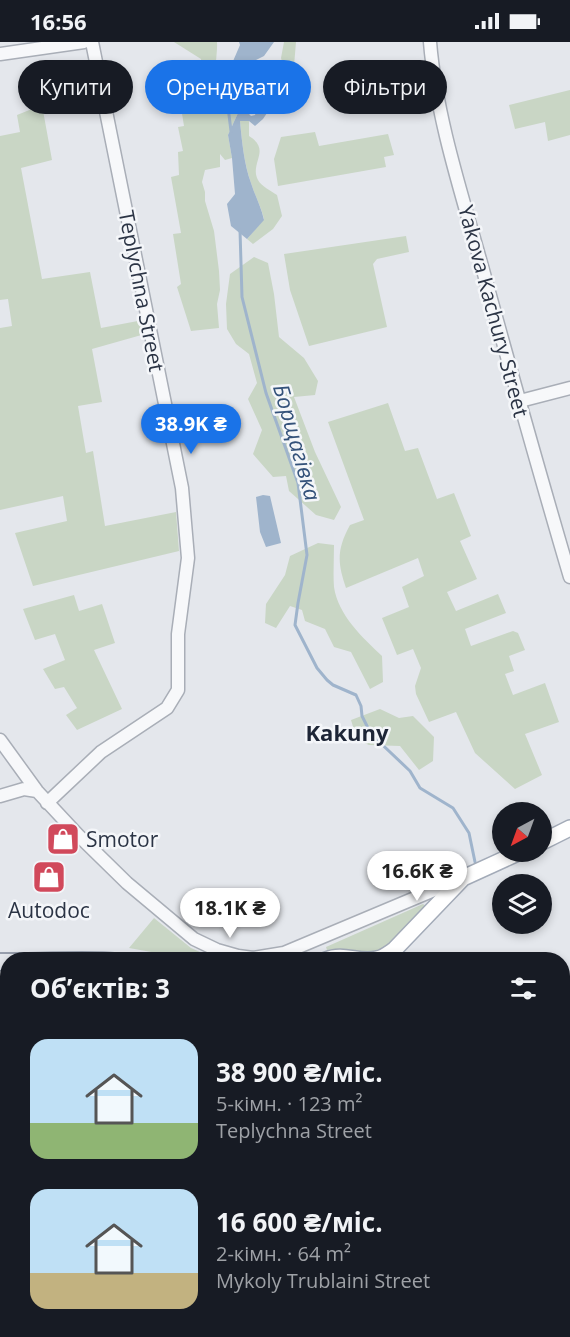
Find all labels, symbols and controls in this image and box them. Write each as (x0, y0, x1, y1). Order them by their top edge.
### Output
text: 16:56 (30, 6, 87, 36)
chip: Купити (18, 60, 133, 114)
chip: Орендувати (145, 60, 311, 114)
chip: Фільтри (323, 60, 447, 114)
street label: Yakova Kachury Street (452, 202, 536, 420)
street label: Teplychna Street (113, 208, 171, 374)
water label: Борщагівка (267, 380, 329, 504)
pin: 38.9K ₴ (136, 404, 246, 455)
text: 38.9K ₴ (155, 410, 227, 437)
district label: Kakuny (306, 717, 389, 747)
north arrow (492, 802, 552, 862)
map controls (492, 802, 552, 934)
shop icon: Smotor (45, 821, 81, 857)
place label: Smotor (86, 825, 159, 853)
pin: 16.6K ₴ (362, 851, 472, 902)
text: 16.6K ₴ (381, 857, 453, 884)
shop icon: Autodoc (31, 859, 67, 895)
button: layers (492, 874, 552, 934)
pin: 18.1K ₴ (175, 888, 285, 939)
text: 18.1K ₴ (194, 894, 266, 921)
place label: Autodoc (8, 896, 90, 924)
text: Об’єктів: 3 (30, 970, 170, 1006)
icon: filters (507, 972, 540, 1005)
text: 38 900 ₴/міс. (216, 1054, 383, 1090)
icon: home (78, 1063, 150, 1135)
text: 5-кімн. · 123 m² (216, 1090, 362, 1117)
text: Teplychna Street (216, 1117, 372, 1144)
text: 16 600 ₴/міс. (216, 1204, 383, 1240)
icon: home (78, 1213, 150, 1285)
text: 2-кімн. · 64 m² (216, 1240, 351, 1267)
text: Mykoly Trublaini Street (216, 1267, 430, 1294)

